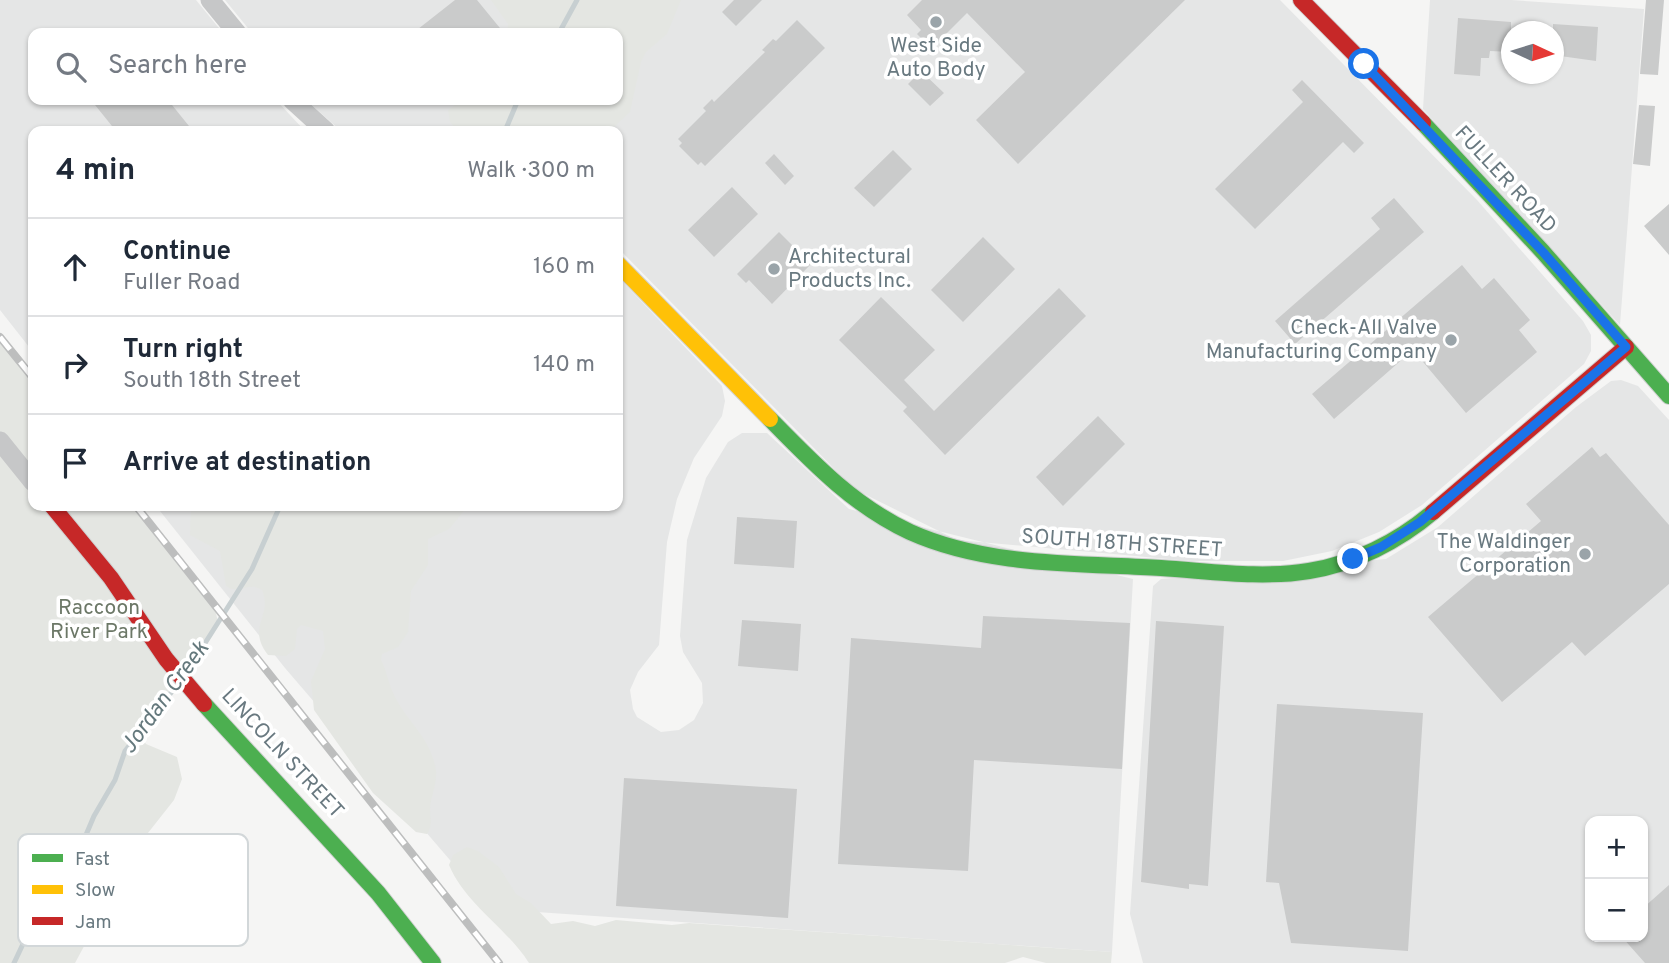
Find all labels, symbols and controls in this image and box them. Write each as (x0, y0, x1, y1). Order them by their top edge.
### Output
marker: West Side Auto Body (928, 14, 944, 30)
north arrow (1501, 21, 1564, 84)
search box (28, 28, 623, 105)
place label: West Side Auto Body (886, 33, 986, 84)
icon: search (52, 48, 90, 86)
route start (1348, 48, 1379, 79)
text: Search here (108, 50, 247, 83)
street label: FULLER ROAD (1448, 120, 1562, 240)
text: 4 min (56, 153, 135, 190)
text: Walk · 300 m (467, 157, 595, 186)
text: Continue (123, 236, 231, 269)
place label: Architectural Products Inc. (788, 244, 911, 295)
icon: ahead (56, 248, 94, 286)
text: 160 m (533, 253, 595, 282)
marker: Architectural Products Inc. (766, 261, 782, 277)
text: Fuller Road (123, 269, 240, 298)
place label: Check-All Valve Manufacturing Company (1206, 315, 1437, 366)
marker: Check-All Valve Manufacturing Company (1443, 332, 1459, 348)
text: Turn right (123, 334, 243, 367)
icon: right (56, 346, 94, 384)
text: 140 m (533, 351, 595, 380)
text: South 18th Street (123, 367, 301, 396)
icon: arrive (56, 444, 94, 482)
text: Arrive at destination (123, 447, 371, 480)
street label: SOUTH 18TH STREET (1021, 524, 1223, 564)
place label: The Waldinger Corporation (1436, 529, 1571, 580)
route end (1337, 543, 1368, 574)
marker: The Waldinger Corporation (1577, 546, 1593, 562)
park label: Raccoon River Park (50, 595, 148, 646)
water label: Jordan Creek (115, 636, 217, 760)
street label: LINCOLN STREET (215, 683, 349, 825)
map controls (1585, 816, 1648, 942)
button: + (1585, 816, 1648, 879)
legend (18, 834, 248, 946)
text: Fast (75, 848, 110, 872)
text: Slow (75, 879, 115, 903)
button: − (1585, 879, 1648, 942)
text: Jam (75, 911, 112, 935)

